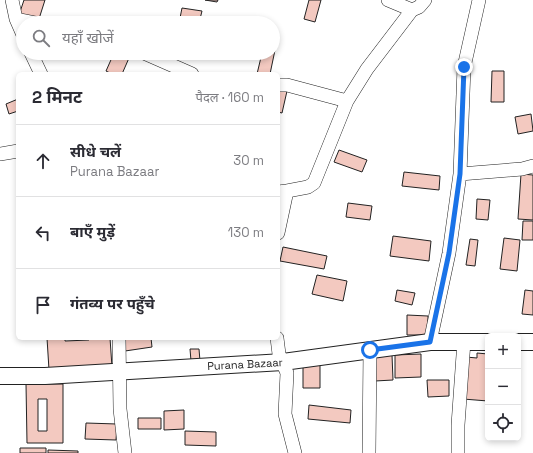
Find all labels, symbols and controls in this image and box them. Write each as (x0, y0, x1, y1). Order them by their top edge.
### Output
search box (16, 16, 280, 60)
icon: search (30, 27, 52, 49)
text: यहाँ खोजें (62, 28, 114, 47)
route end (455, 58, 473, 76)
text: 2 मिनट (32, 86, 82, 108)
text: पैदल · 160 m (196, 89, 264, 106)
text: सीधे चलें (70, 142, 121, 161)
icon: ahead (32, 150, 54, 172)
text: 30 m (233, 152, 264, 169)
text: Purana Bazaar (70, 163, 159, 180)
icon: left (32, 222, 54, 244)
text: बाएँ मुड़ें (70, 222, 115, 241)
text: 130 m (228, 224, 264, 241)
icon: arrive (32, 294, 54, 316)
text: गंतव्य पर पहुँचे (70, 294, 155, 313)
map controls (485, 333, 521, 441)
button: + (485, 333, 521, 369)
route start (361, 341, 379, 359)
street label: Purana Bazaar (207, 355, 283, 373)
button: − (485, 369, 521, 405)
button: locate (485, 405, 521, 441)

